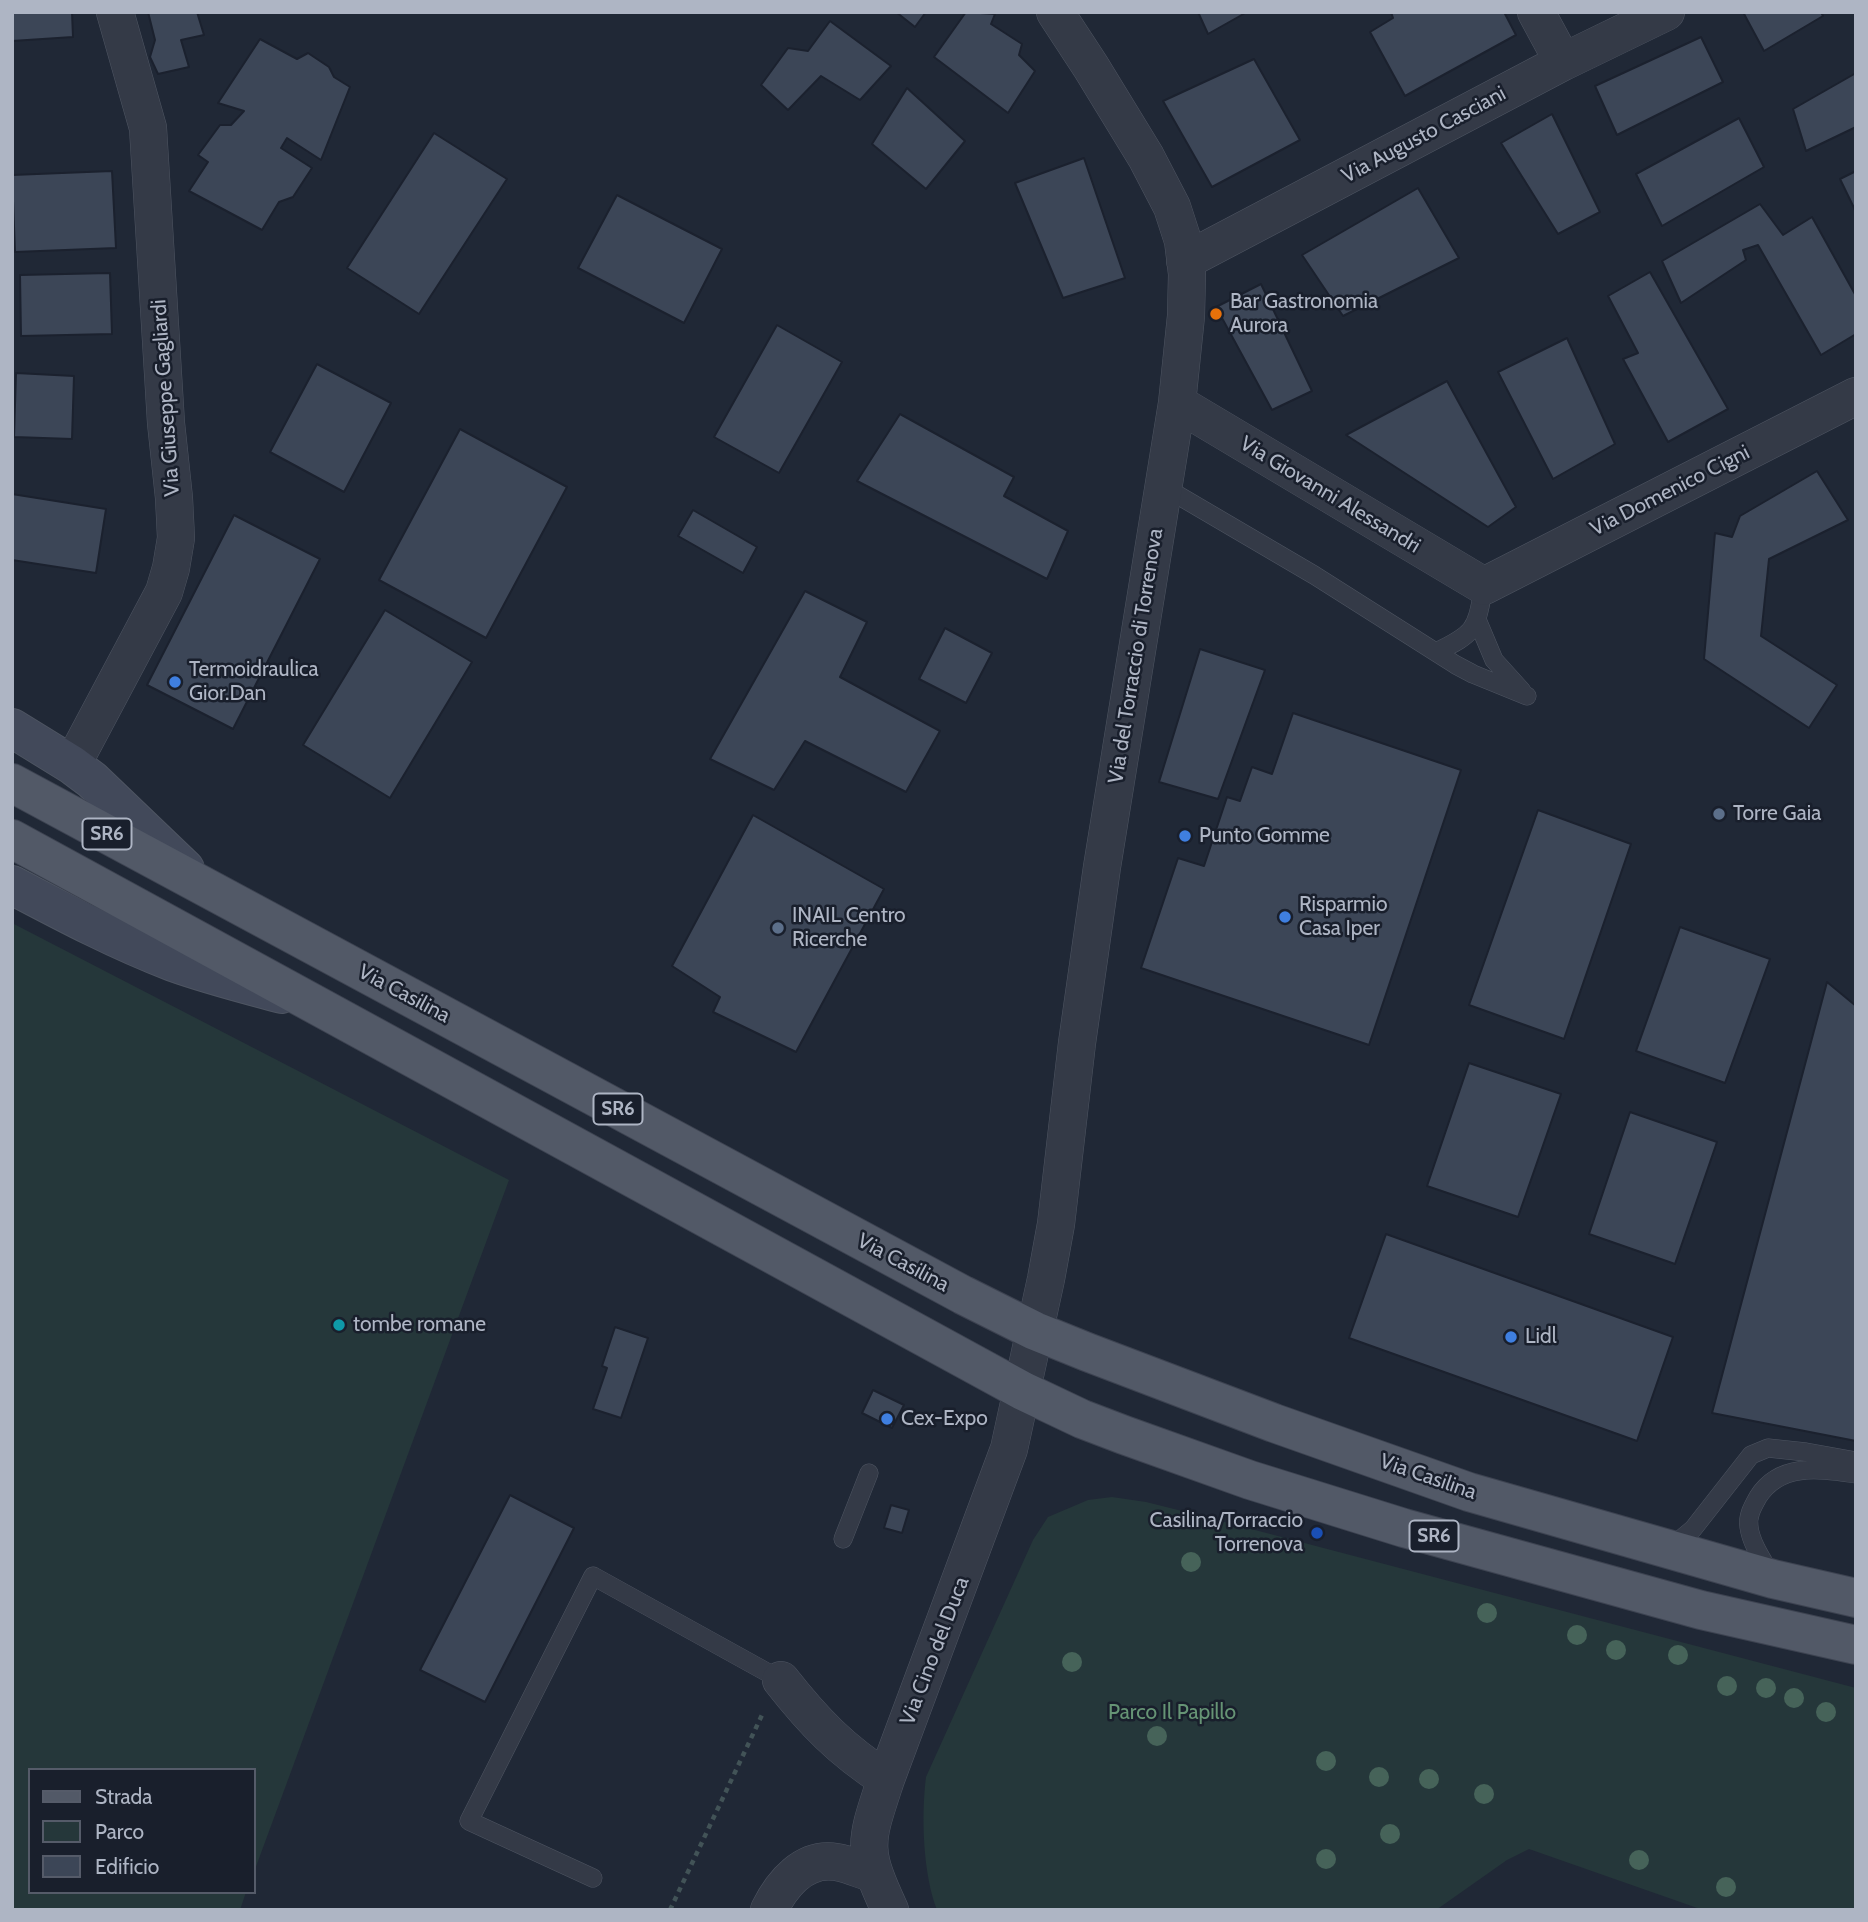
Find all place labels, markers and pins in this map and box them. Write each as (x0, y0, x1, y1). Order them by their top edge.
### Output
place label: Bar Gastronomia Aurora (1230, 289, 1378, 339)
marker: Bar Gastronomia Aurora (1208, 306, 1224, 322)
place label: Termoidraulica Gior.Dan (189, 657, 319, 707)
marker: Termoidraulica Gior.Dan (167, 674, 183, 690)
place label: Torre Gaia (1733, 801, 1821, 827)
marker: Torre Gaia (1711, 806, 1727, 822)
place label: Punto Gomme (1199, 823, 1330, 849)
marker: Punto Gomme (1177, 828, 1193, 844)
place label: Risparmio Casa Iper (1299, 892, 1387, 942)
place label: INAIL Centro Ricerche (792, 903, 906, 953)
marker: Risparmio Casa Iper (1277, 909, 1293, 925)
marker: INAIL Centro Ricerche (770, 920, 786, 936)
place label: tombe romane (353, 1312, 486, 1338)
marker: tombe romane (331, 1317, 347, 1333)
place label: Lidl (1525, 1324, 1557, 1350)
marker: Lidl (1503, 1329, 1519, 1345)
place label: Cex-Expo (901, 1406, 988, 1432)
marker: Cex-Expo (879, 1411, 895, 1427)
place label: Casilina/Torraccio Torrenova (1150, 1508, 1303, 1558)
marker: Casilina/Torraccio Torrenova (1309, 1525, 1325, 1541)

